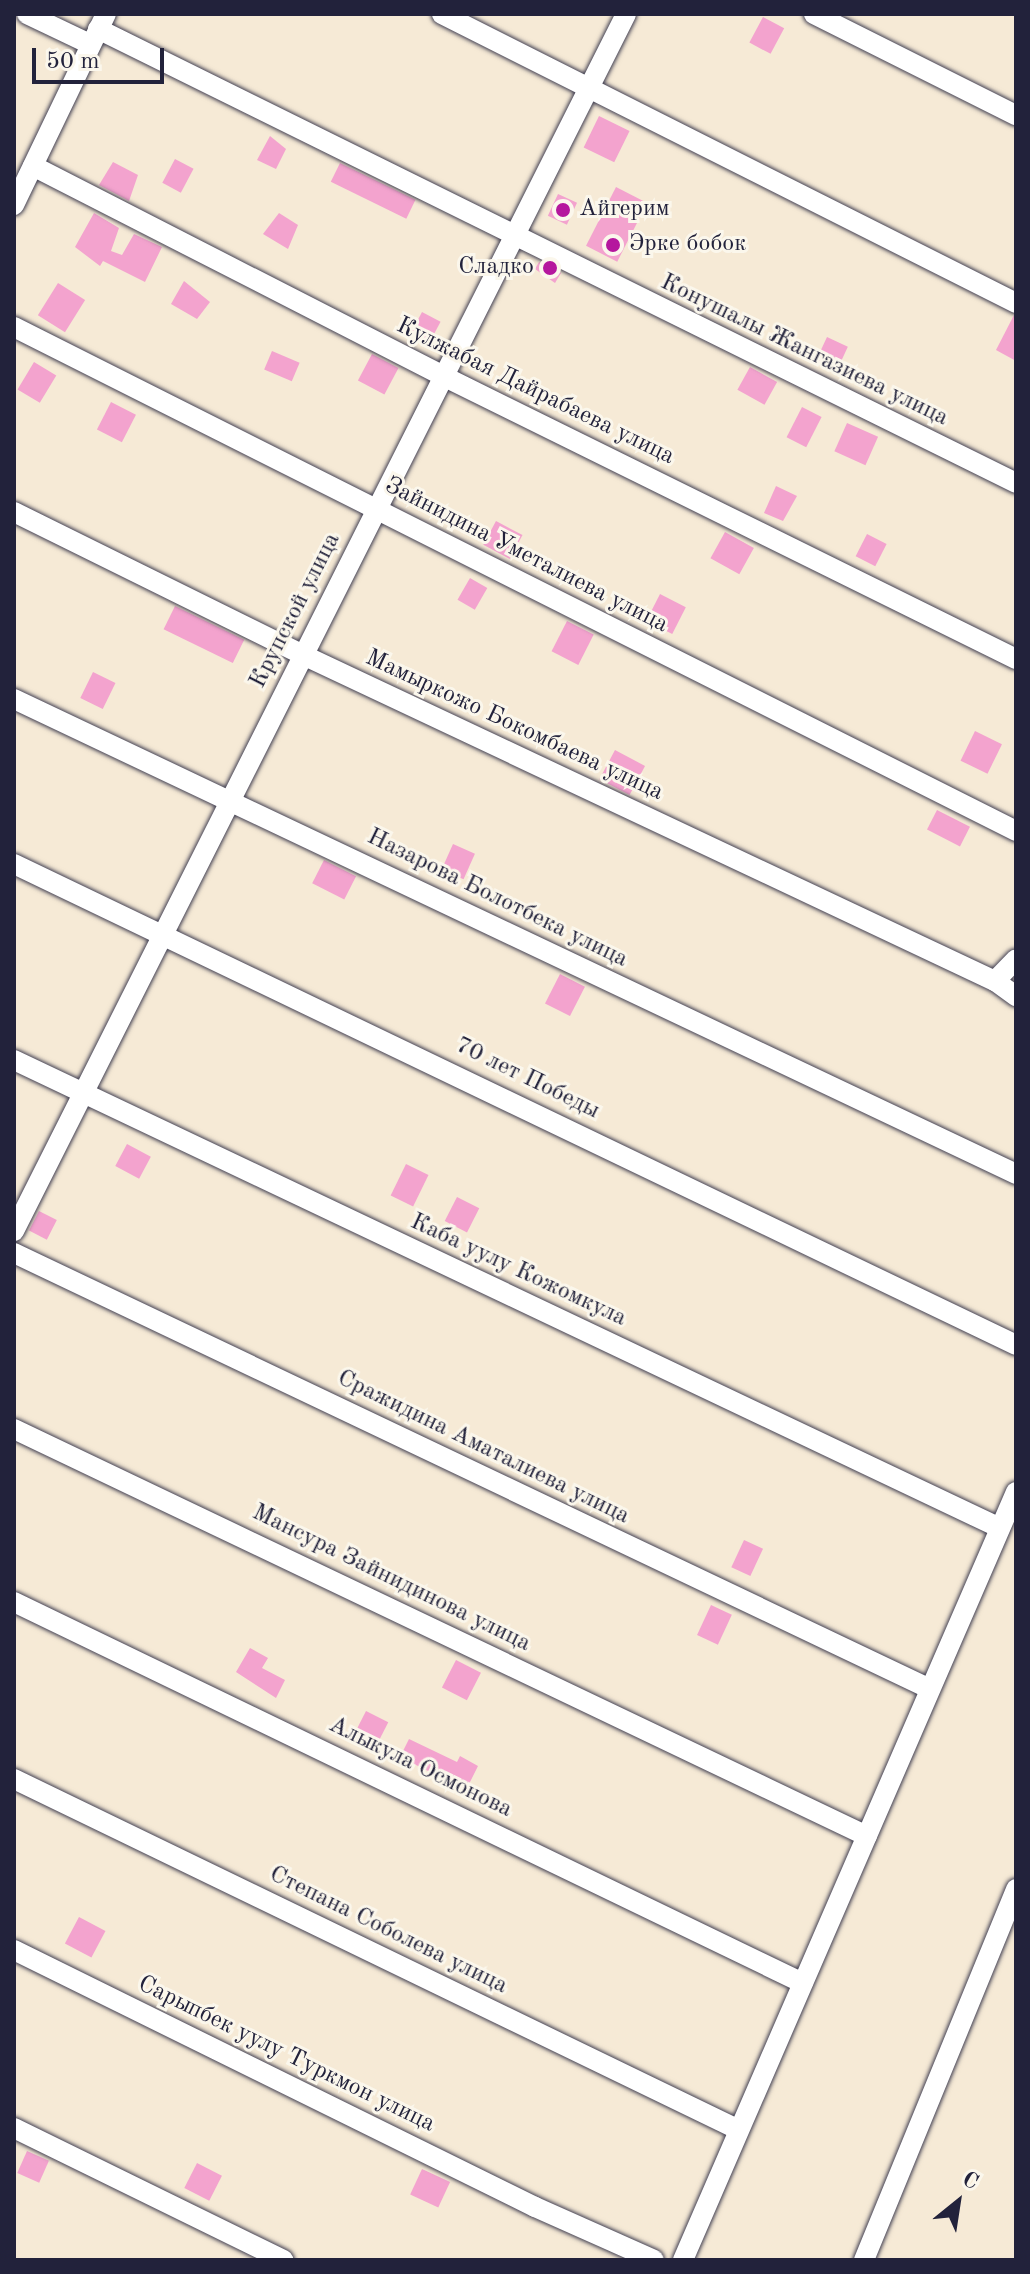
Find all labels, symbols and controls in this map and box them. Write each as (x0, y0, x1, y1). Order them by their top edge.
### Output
scale bar (36, 32, 168, 82)
text: 50 m (46, 50, 100, 74)
place label: Айгерим (579, 196, 670, 224)
marker: Айгерим (554, 201, 572, 219)
place label: Эрке бобок (629, 231, 746, 259)
marker: Эрке бобок (604, 236, 622, 254)
place label: Сладко (458, 254, 534, 282)
marker: Сладко (541, 259, 559, 277)
street label: Конушалы Жангазиева улица (655, 269, 953, 433)
street label: Кулжабая Дайрабаева улица (391, 312, 679, 472)
street label: Зайнидина Уметалиева улица (379, 472, 673, 640)
street label: Крупской улица (244, 528, 348, 694)
street label: Мамыркожо Бокомбаева улица (360, 644, 668, 808)
street label: Назарова Болотбека улица (362, 823, 632, 975)
street label: 70 лет Победы (450, 1032, 604, 1126)
street label: Каба уулу Кожомкула (405, 1208, 631, 1334)
street label: Сражидина Аматалиева улица (332, 1365, 634, 1531)
street label: Мансура Зайнидинова улица (247, 1499, 535, 1659)
street label: Алыкула Осмонова (324, 1711, 516, 1825)
street label: Степана Соболева улица (264, 1861, 512, 2001)
street label: Сарыпбек уулу Туркмон улица (133, 1970, 439, 2140)
north arrow (918, 2162, 998, 2242)
text: С (958, 2168, 982, 2194)

